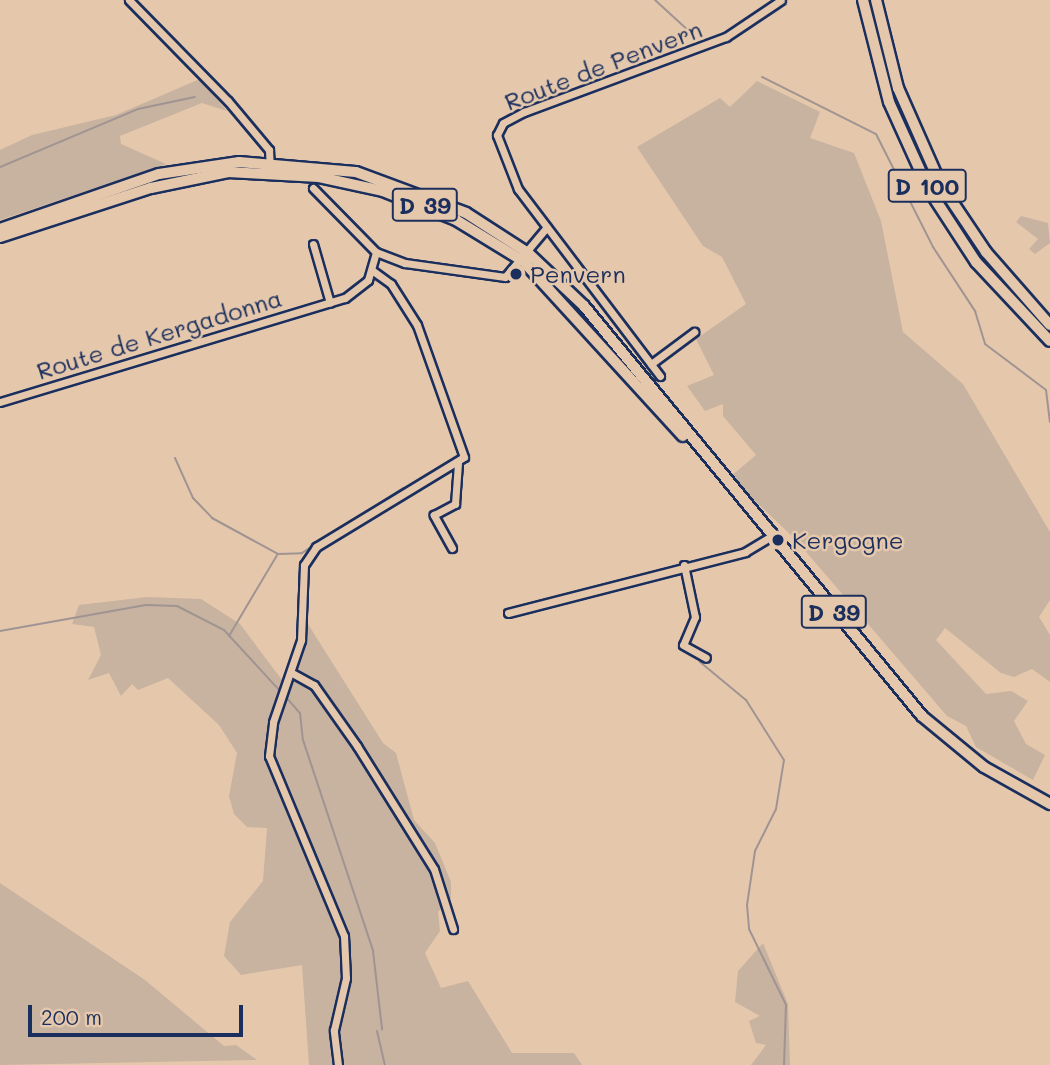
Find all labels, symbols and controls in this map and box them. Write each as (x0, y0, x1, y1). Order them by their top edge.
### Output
street label: Route de Penvern (500, 14, 706, 116)
road number: D 100 (887, 167, 967, 206)
road number: D 39 (392, 186, 458, 224)
place label: Penvern (530, 260, 626, 288)
marker: Penvern (508, 266, 524, 282)
street label: Route de Kergadonna (33, 283, 285, 385)
place label: Kergogne (792, 526, 904, 554)
marker: Kergogne (770, 532, 786, 548)
road number: D 39 (801, 592, 867, 632)
scale bar (32, 992, 247, 1036)
text: 200 m (41, 1003, 102, 1030)

